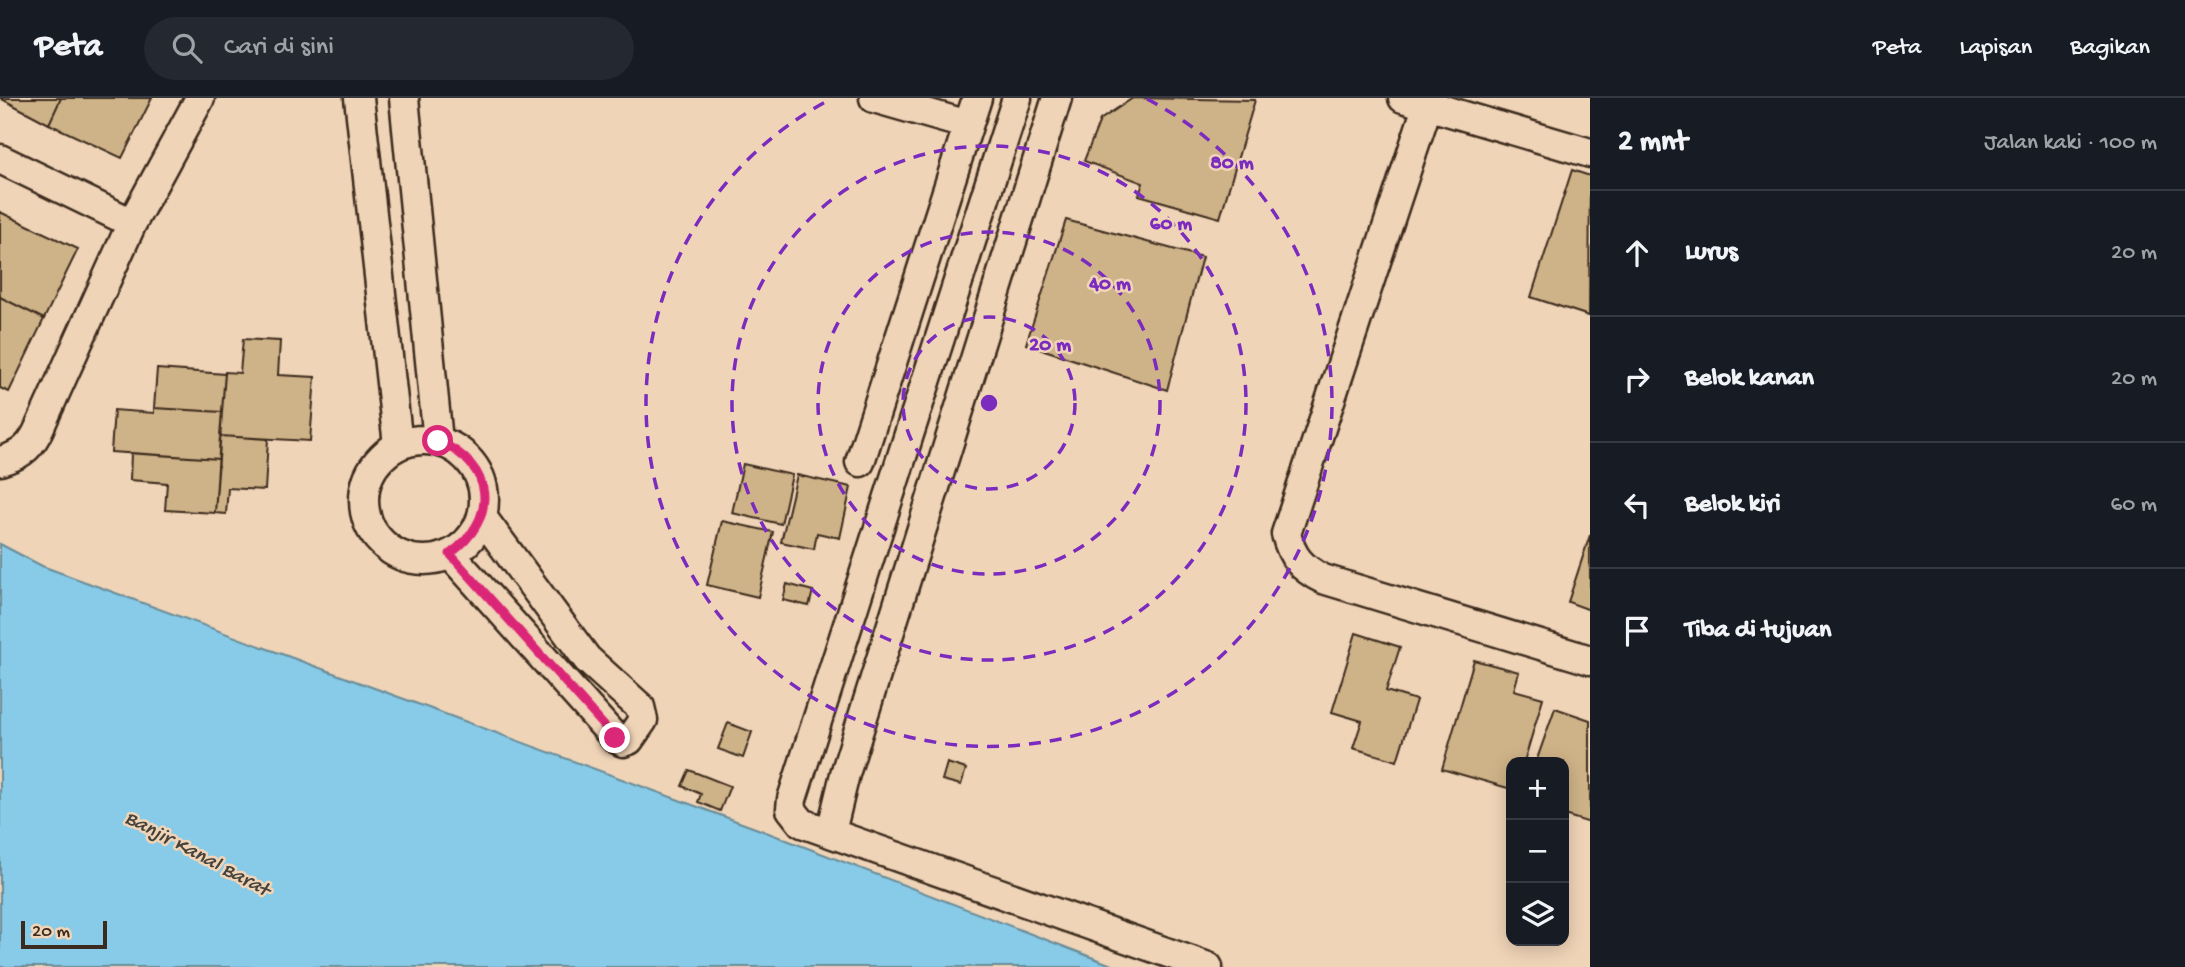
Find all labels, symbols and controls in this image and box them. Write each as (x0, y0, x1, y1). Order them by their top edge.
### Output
search box (144, 17, 634, 80)
text: Peta (35, 29, 102, 67)
icon: search (168, 29, 206, 67)
text: Cari di sini (224, 33, 334, 64)
text: Peta (1873, 34, 1921, 63)
text: Lapisan (1959, 34, 2032, 63)
text: Bagikan (2070, 34, 2150, 63)
text: 2 mnt (1618, 126, 1688, 161)
text: Jalan kaki · 100 m (1984, 130, 2157, 157)
text: 80 m (1210, 152, 1254, 177)
text: 60 m (1150, 213, 1192, 238)
icon: ahead (1618, 234, 1656, 272)
text: Lurus (1685, 238, 1738, 269)
text: 20 m (2111, 240, 2157, 267)
text: 40 m (1088, 273, 1131, 298)
text: 20 m (1029, 334, 1071, 359)
icon: right (1618, 360, 1656, 398)
text: Belok kanan (1685, 364, 1814, 395)
text: 20 m (2111, 366, 2157, 393)
centre of rings (977, 391, 1001, 415)
route start (422, 425, 453, 456)
icon: left (1618, 486, 1656, 524)
text: Belok kiri (1685, 490, 1781, 521)
text: 60 m (2111, 492, 2157, 519)
icon: arrive (1618, 612, 1656, 650)
text: Tiba di tujuan (1685, 616, 1831, 647)
route end (599, 722, 630, 753)
map controls (1506, 757, 1569, 946)
button: + (1506, 757, 1569, 820)
water label: Banjir Kanal Barat (120, 807, 276, 905)
button: − (1506, 820, 1569, 883)
button: layers (1506, 883, 1569, 946)
scale bar (21, 918, 107, 950)
text: 20 m (32, 921, 70, 944)

